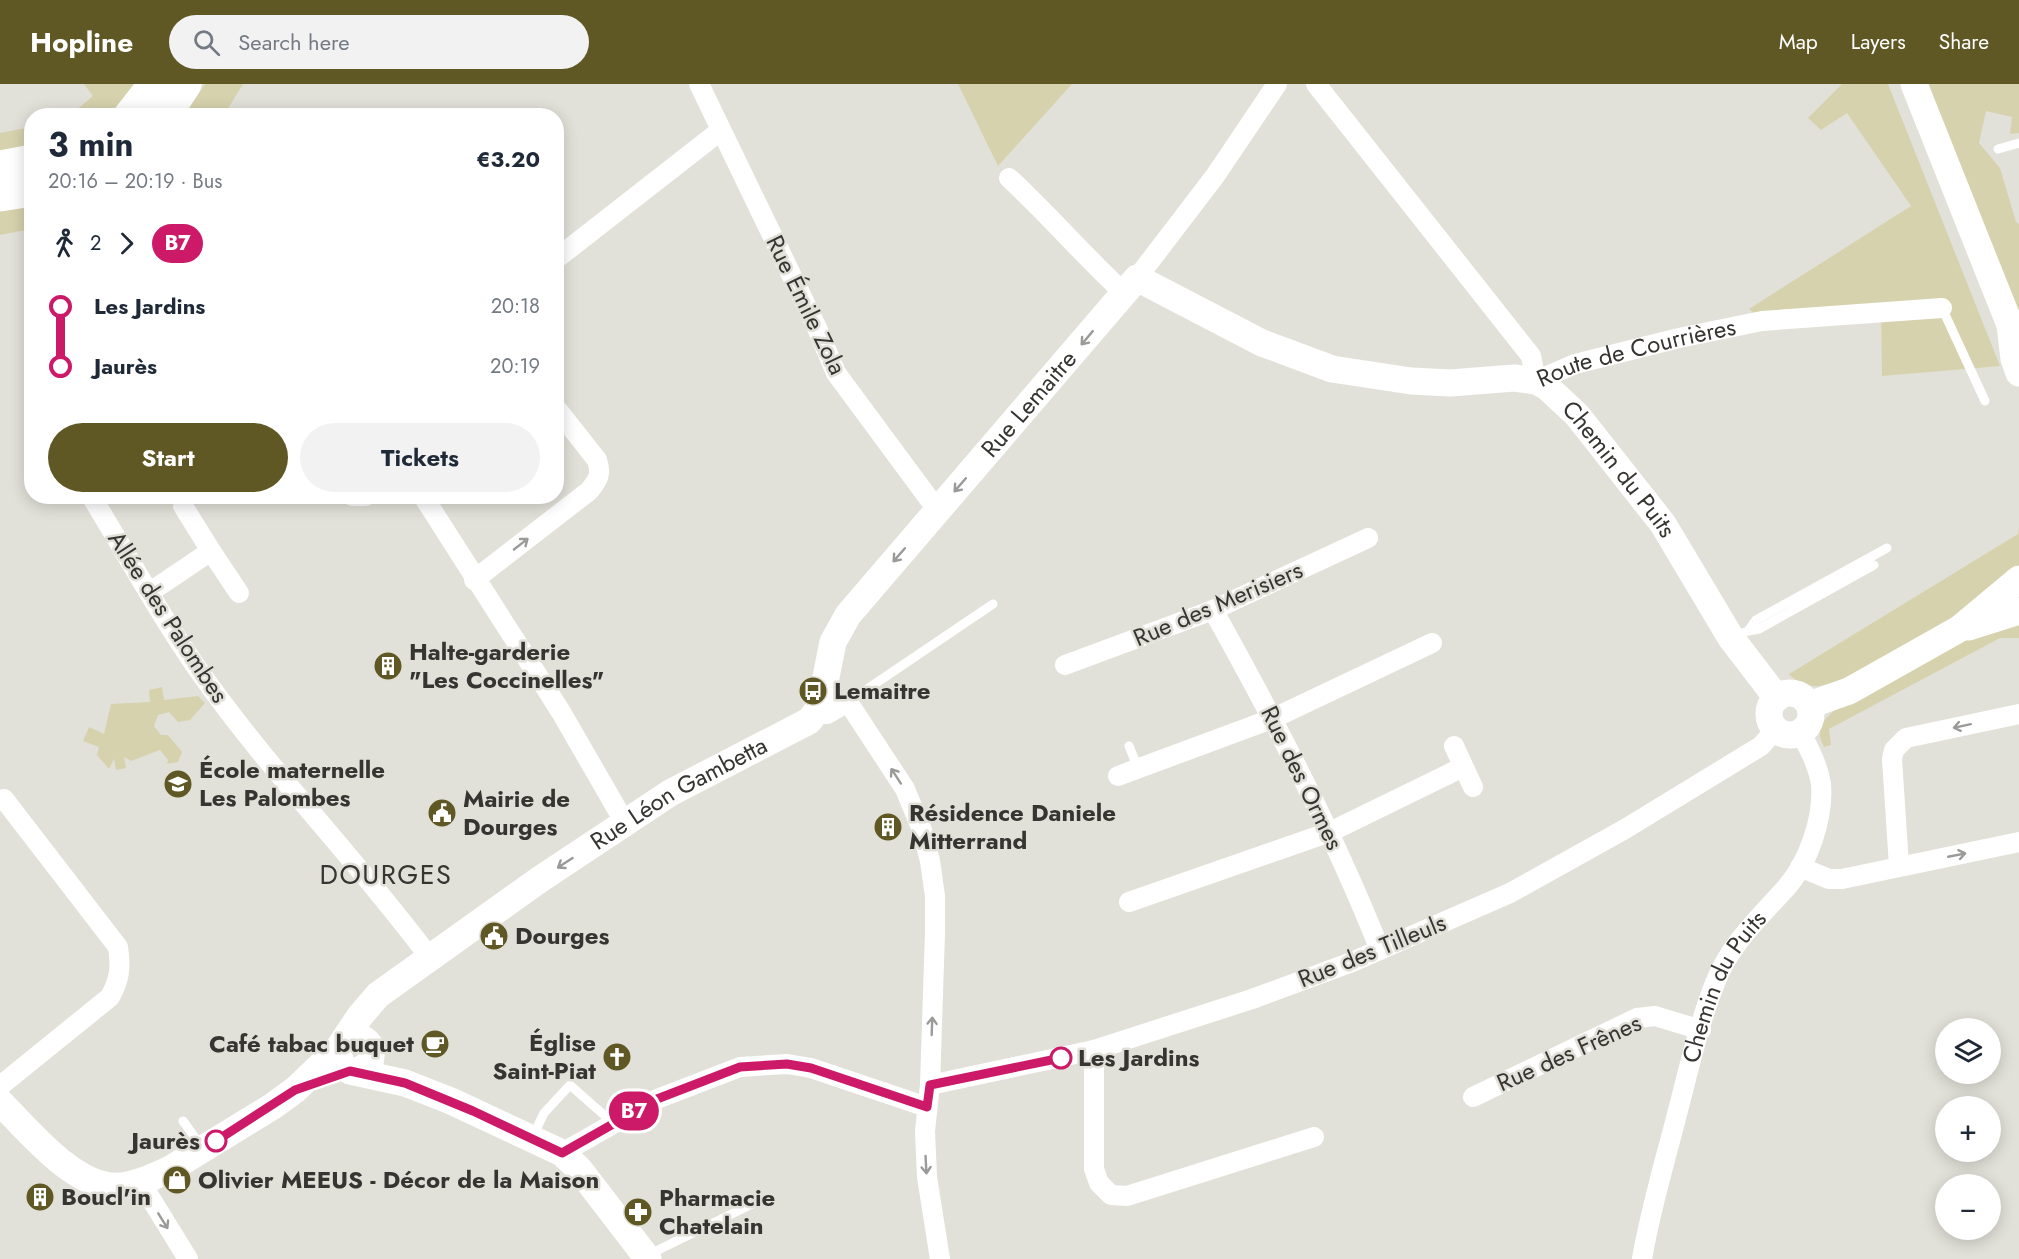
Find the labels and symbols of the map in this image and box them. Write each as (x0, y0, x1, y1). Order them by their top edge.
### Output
street label: Rue Émile Zola (758, 229, 855, 380)
street label: Route de Courrières (1531, 309, 1739, 396)
one-way arrow (1080, 330, 1094, 345)
street label: Rue Lemaitre (973, 342, 1085, 465)
street label: Chemin du Puits (1555, 392, 1685, 544)
one-way arrow (953, 477, 967, 492)
street label: Allée des Palombes (100, 524, 237, 710)
one-way arrow (512, 538, 528, 551)
one-way arrow (892, 547, 906, 562)
street label: Rue des Merisiers (1128, 552, 1308, 655)
place label: Halte-garderie "Les Coccinelles" (409, 634, 604, 697)
building icon: Halte-garderie "Les Coccinelles" (372, 650, 404, 682)
place label: Lemaitre (834, 673, 931, 708)
bus stop icon: Lemaitre (797, 675, 829, 707)
street label: Rue des Ormes (1252, 700, 1352, 856)
one-way arrow (1952, 721, 1972, 732)
street label: Rue Léon Gambetta (583, 728, 773, 858)
place label: École maternelle Les Palombes (199, 752, 385, 815)
school or university icon: École maternelle Les Palombes (162, 768, 194, 800)
one-way arrow (890, 768, 902, 785)
place label: Mairie de Dourges (463, 781, 570, 844)
place label: Résidence Daniele Mitterrand (909, 795, 1116, 858)
public building icon: Mairie de Dourges (426, 797, 458, 829)
building icon: Résidence Daniele Mitterrand (872, 811, 904, 843)
one-way arrow (1947, 849, 1966, 860)
district label: DOURGES (320, 855, 452, 894)
one-way arrow (557, 857, 574, 869)
street label: Chemin du Puits (1673, 902, 1774, 1067)
street label: Rue des Tilleuls (1292, 905, 1451, 996)
place label: Dourges (515, 918, 609, 953)
public building icon: Dourges (478, 920, 510, 952)
street label: Rue des Frênes (1491, 1005, 1647, 1100)
one-way arrow (926, 1017, 938, 1037)
place label: Église Saint-Piat (493, 1025, 596, 1088)
place label: Café tabac buquet (209, 1026, 414, 1061)
cafe icon: Café tabac buquet (419, 1028, 451, 1060)
place label: Les Jardins (1078, 1040, 1200, 1075)
church icon: Église Saint-Piat (601, 1041, 633, 1073)
marker: Les Jardins (1050, 1047, 1072, 1069)
line badge: B7 (607, 1092, 661, 1130)
place label: Jaurès (127, 1123, 200, 1158)
marker: Jaurès (205, 1130, 227, 1152)
one-way arrow (921, 1154, 932, 1174)
place label: Olivier MEEUS - Décor de la Maison (198, 1162, 599, 1197)
shop icon: Olivier MEEUS - Décor de la Maison (161, 1164, 193, 1196)
place label: Boucl'in (61, 1179, 151, 1214)
place label: Pharmacie Chatelain (659, 1180, 775, 1243)
building icon: Boucl'in (24, 1181, 56, 1213)
pharmacy icon: Pharmacie Chatelain (622, 1196, 654, 1228)
one-way arrow (157, 1212, 169, 1229)

